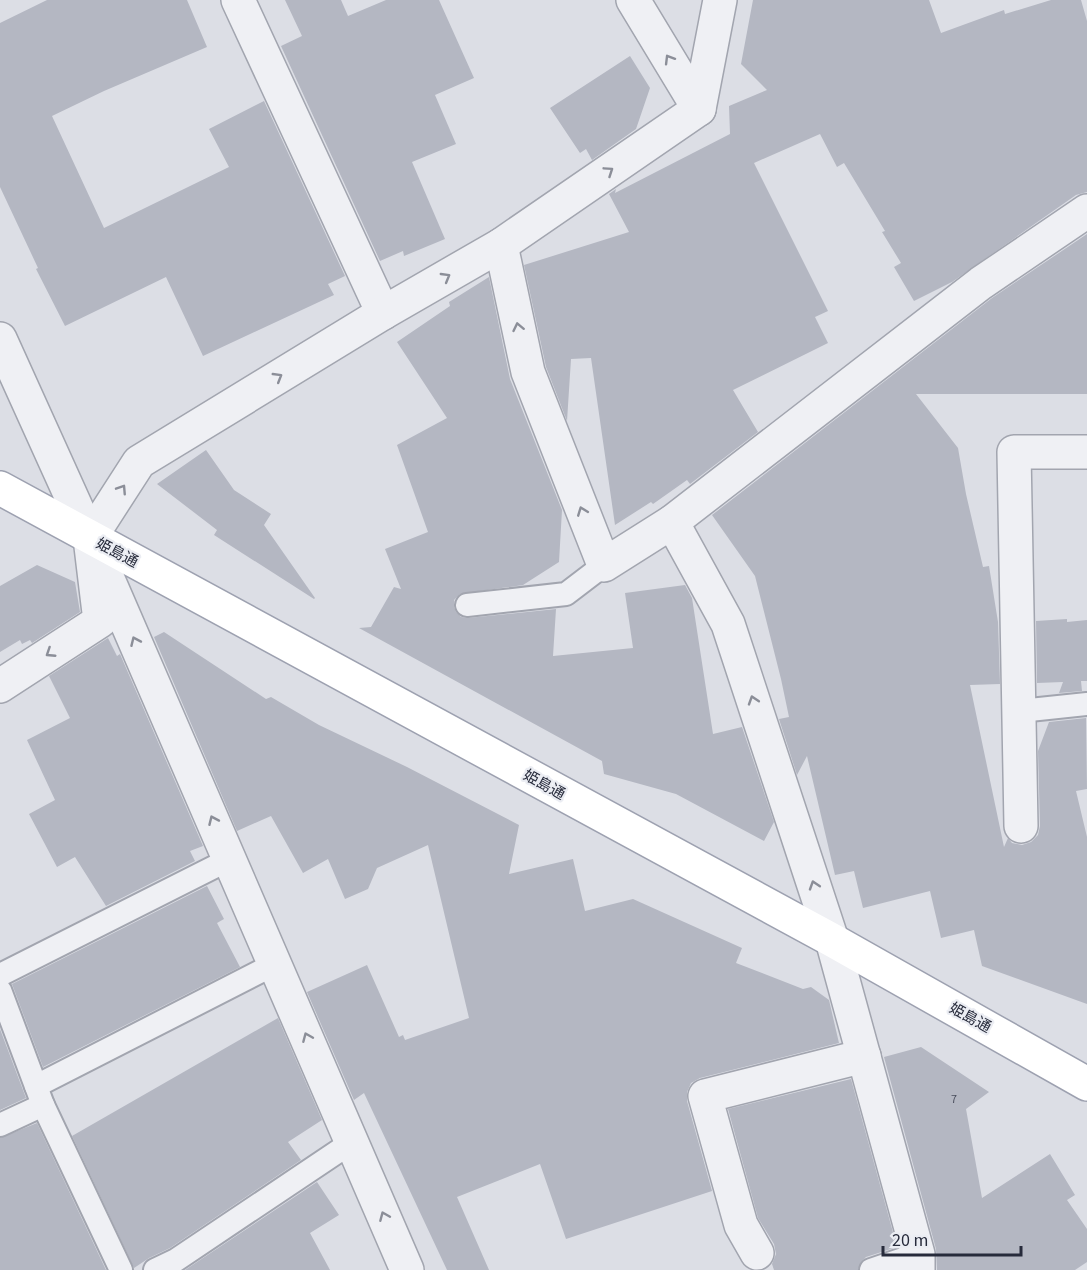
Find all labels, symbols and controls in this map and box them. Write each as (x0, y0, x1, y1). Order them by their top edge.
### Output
one-way arrow (665, 55, 676, 65)
one-way arrow (602, 167, 613, 178)
one-way arrow (439, 272, 450, 284)
one-way arrow (513, 322, 526, 332)
one-way arrow (272, 373, 282, 384)
one-way arrow (115, 485, 126, 496)
one-way arrow (577, 506, 589, 517)
street label: 姫島通 (92, 533, 142, 573)
one-way arrow (130, 636, 142, 647)
one-way arrow (46, 646, 57, 657)
one-way arrow (748, 695, 760, 705)
street label: 姫島通 (519, 765, 569, 805)
one-way arrow (208, 815, 220, 826)
one-way arrow (808, 880, 821, 891)
street label: 姫島通 (945, 998, 995, 1038)
one-way arrow (302, 1033, 314, 1044)
house number: 7 (951, 1091, 957, 1108)
one-way arrow (379, 1212, 391, 1223)
scale bar (883, 1219, 1021, 1257)
text: 20 m (892, 1228, 928, 1253)

